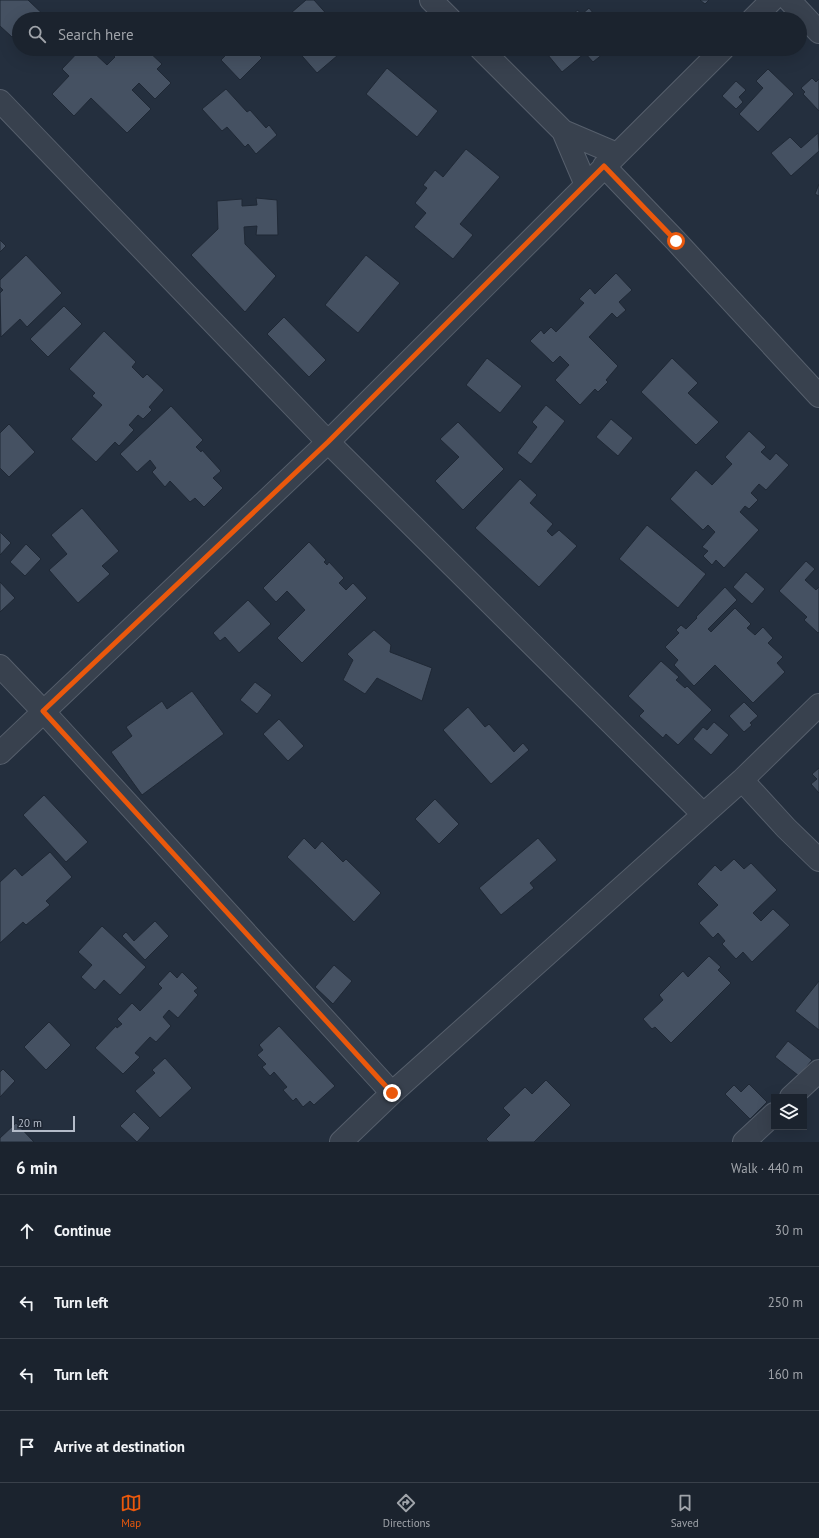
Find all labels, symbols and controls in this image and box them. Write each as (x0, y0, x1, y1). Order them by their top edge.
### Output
search box (12, 12, 807, 56)
icon: search (26, 23, 48, 45)
text: Search here (58, 25, 134, 44)
route start (667, 232, 685, 250)
route end (383, 1084, 401, 1102)
map controls (771, 1094, 807, 1130)
button: layers (771, 1094, 807, 1130)
scale bar (12, 1114, 75, 1133)
text: 20 m (18, 1116, 42, 1130)
text: 6 min (16, 1157, 57, 1179)
text: Walk · 440 m (731, 1160, 803, 1177)
icon: ahead (16, 1220, 38, 1242)
text: Continue (54, 1221, 111, 1240)
text: 30 m (775, 1222, 803, 1239)
icon: left (16, 1292, 38, 1314)
text: Turn left (54, 1293, 108, 1312)
text: 250 m (768, 1294, 803, 1311)
icon: left (16, 1364, 38, 1386)
text: Turn left (54, 1365, 108, 1384)
text: 160 m (768, 1366, 803, 1383)
icon: arrive (16, 1436, 38, 1458)
text: Arrive at destination (54, 1437, 185, 1456)
tab: Map (120, 1492, 142, 1530)
tab: Directions (383, 1492, 430, 1530)
tab: Saved (671, 1492, 699, 1530)

